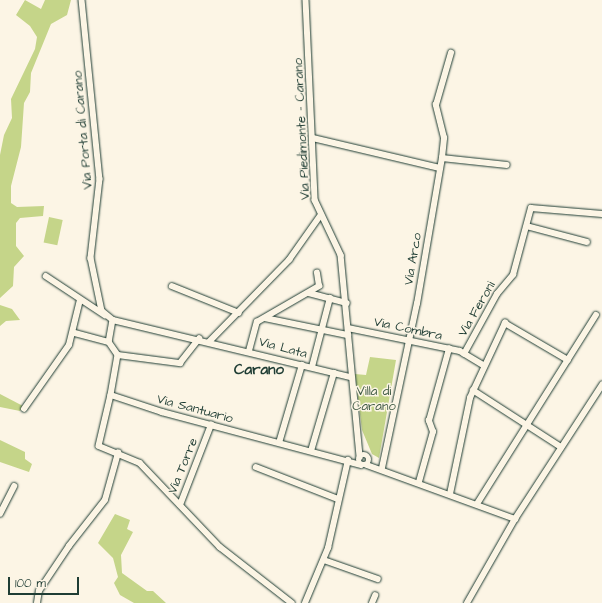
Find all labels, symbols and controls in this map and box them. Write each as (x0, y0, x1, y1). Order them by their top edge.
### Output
street label: Via Piedimonte - Carano (290, 58, 314, 200)
street label: Via Porta di Carano (70, 70, 96, 190)
street label: Via Arco (401, 232, 425, 286)
street label: Via Feroni (455, 279, 499, 339)
street label: Via Combra (372, 314, 444, 344)
street label: Via Lata (257, 334, 309, 362)
district label: Carano (234, 361, 284, 379)
park label: Villa di Carano (352, 384, 396, 415)
street label: Via Santuario (155, 391, 235, 427)
street label: Via Torre (165, 436, 201, 496)
scale bar (10, 569, 81, 595)
text: 100 m (15, 575, 46, 592)

